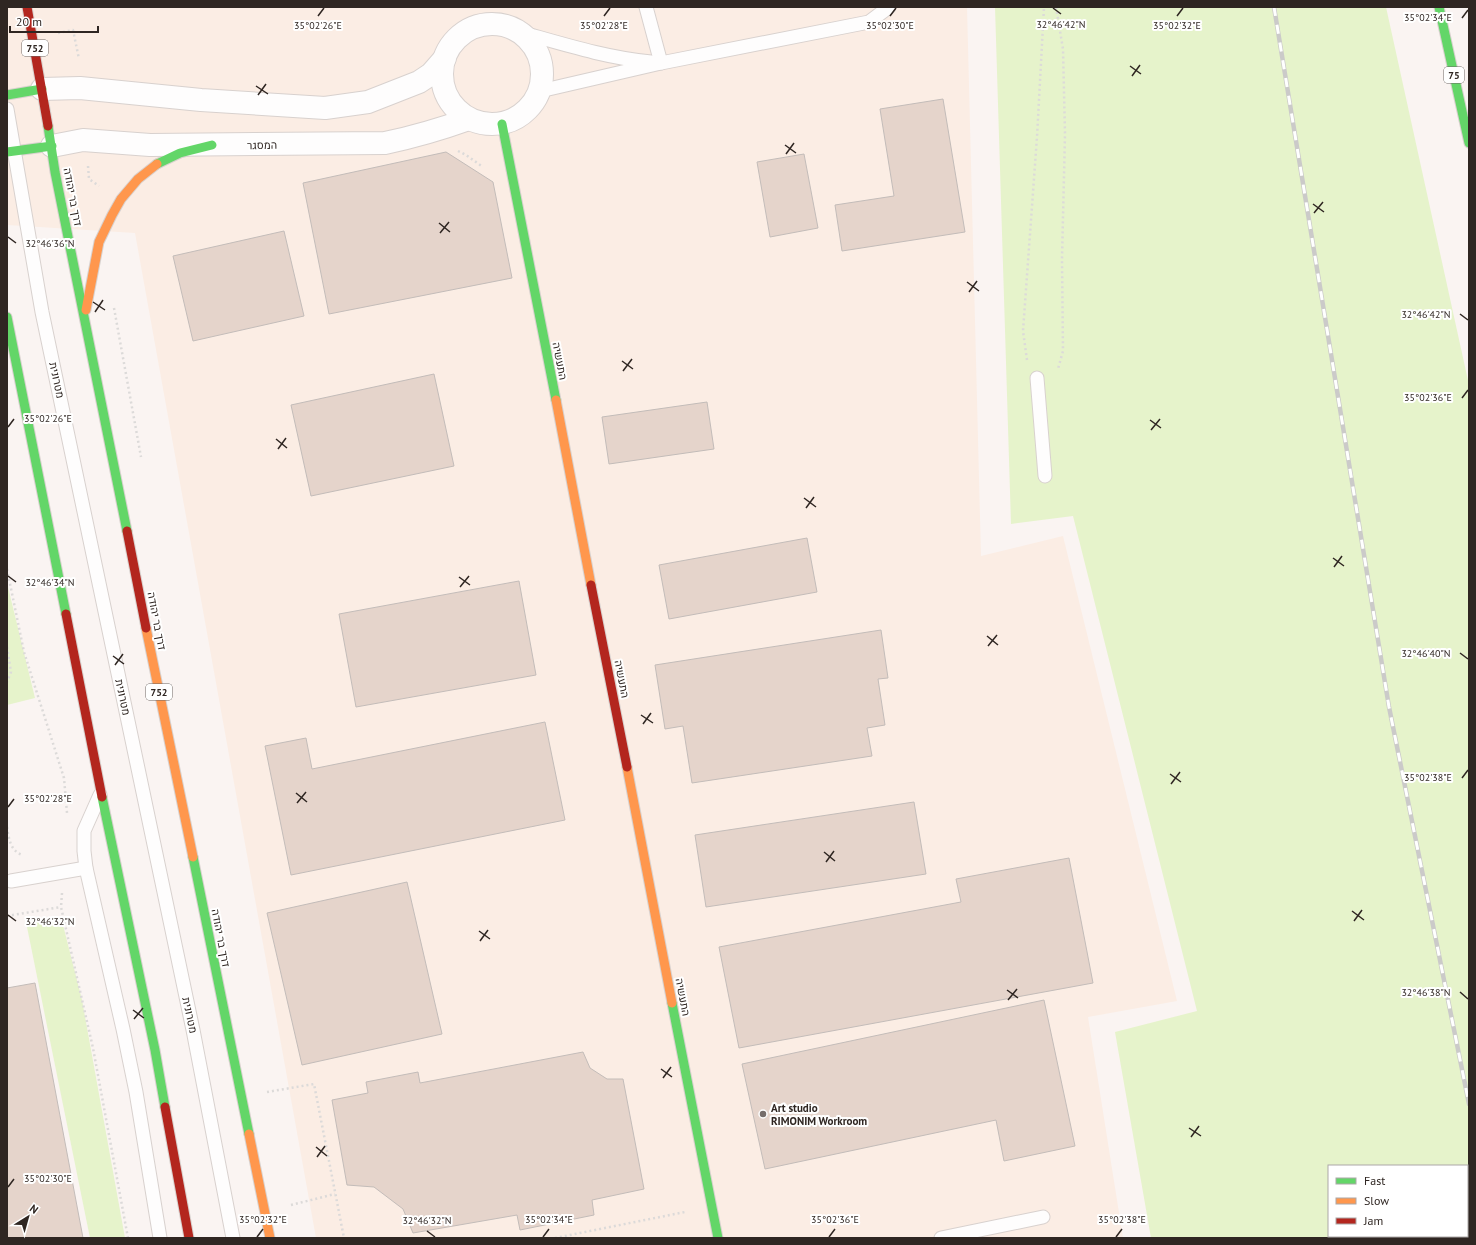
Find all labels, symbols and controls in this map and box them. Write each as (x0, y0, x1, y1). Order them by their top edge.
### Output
scale bar (10, 8, 98, 34)
text: 35°02'34"E (1404, 11, 1452, 24)
text: 20 m (16, 14, 42, 29)
text: 32°46'42"N (1036, 18, 1086, 31)
text: 35°02'26"E (294, 19, 342, 32)
text: 35°02'28"E (580, 19, 628, 32)
text: 35°02'30"E (866, 19, 914, 32)
text: 35°02'32"E (1153, 19, 1201, 32)
road number: 752 (22, 40, 48, 56)
road number: 75 (1444, 67, 1464, 83)
street label: המסגר (247, 138, 277, 152)
street label: דרך בר יהודה (61, 167, 86, 227)
text: 32°46'36"N (25, 237, 75, 250)
text: 32°46'42"N (1401, 308, 1451, 321)
street label: התעשיה (549, 341, 571, 381)
street label: מטרונית (46, 361, 68, 399)
text: 35°02'36"E (1404, 391, 1452, 404)
text: 35°02'26"E (24, 412, 72, 425)
text: 32°46'34"N (25, 576, 75, 589)
street label: דרך בר יהודה (145, 591, 170, 651)
text: 32°46'40"N (1401, 647, 1451, 660)
street label: התעשיה (611, 659, 633, 699)
street label: מטרונית (112, 678, 134, 716)
road number: 752 (146, 684, 172, 700)
text: 35°02'38"E (1404, 771, 1452, 784)
text: 35°02'28"E (24, 792, 72, 805)
street label: דרך בר יהודה (209, 908, 234, 968)
text: 32°46'32"N (25, 915, 75, 928)
street label: התעשיה (672, 977, 694, 1017)
text: 32°46'38"N (1401, 986, 1451, 999)
street label: מטרונית (179, 996, 201, 1034)
place label: Art studio RIMONIM Workroom (771, 1101, 867, 1128)
marker: Art studio RIMONIM Workroom (758, 1109, 768, 1119)
legend (1328, 1165, 1468, 1237)
text: 35°02'30"E (24, 1172, 72, 1185)
text: Fast (1364, 1173, 1385, 1188)
text: Slow (1364, 1193, 1389, 1208)
north arrow (8, 1197, 48, 1237)
text: N (27, 1201, 41, 1217)
text: 35°02'32"E (239, 1213, 287, 1226)
text: 35°02'34"E (525, 1213, 573, 1226)
text: 35°02'36"E (811, 1213, 859, 1226)
text: 35°02'38"E (1098, 1213, 1146, 1226)
text: Jam (1363, 1213, 1383, 1228)
text: 32°46'32"N (402, 1214, 452, 1227)

